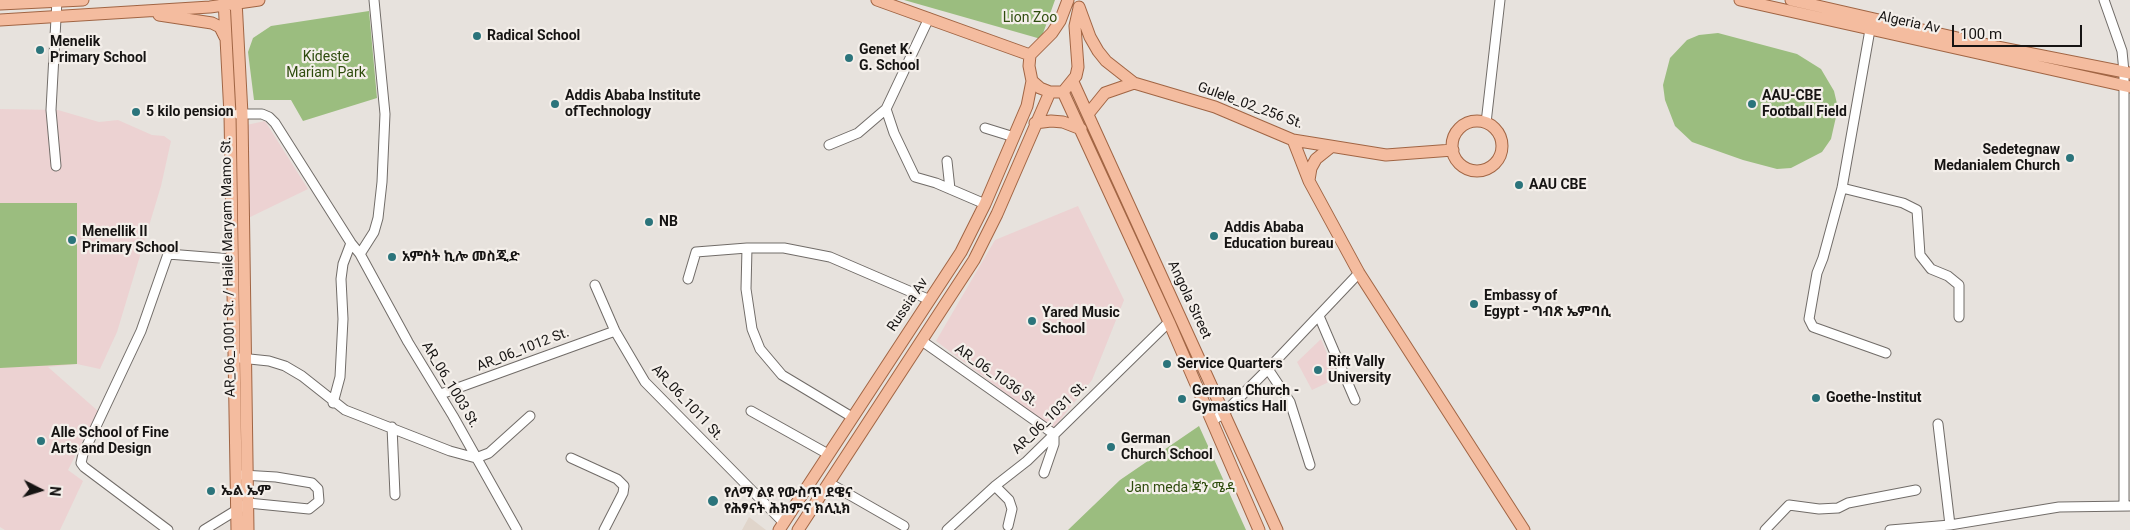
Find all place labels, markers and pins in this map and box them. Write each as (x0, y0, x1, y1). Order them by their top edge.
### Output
place label: Radical School (487, 28, 580, 44)
marker: Radical School (471, 30, 483, 42)
place label: Menelik Primary School (50, 34, 147, 66)
place label: Genet K. G. School (859, 42, 919, 74)
marker: Menelik Primary School (34, 44, 46, 56)
marker: Genet K. G. School (843, 52, 855, 64)
place label: Addis Ababa Institute ofTechnology (565, 88, 701, 120)
place label: AAU-CBE Football Field (1762, 88, 1847, 120)
marker: Addis Ababa Institute ofTechnology (549, 98, 561, 110)
marker: AAU-CBE Football Field (1746, 98, 1758, 110)
place label: 5 kilo pension (146, 104, 234, 120)
marker: 5 kilo pension (130, 106, 142, 118)
place label: Sedetegnaw Medanialem Church (1934, 142, 2060, 174)
marker: Sedetegnaw Medanialem Church (2064, 152, 2076, 164)
place label: AAU CBE (1529, 177, 1586, 193)
marker: AAU CBE (1513, 179, 1525, 191)
place label: NB (659, 214, 678, 230)
marker: NB (643, 216, 655, 228)
place label: Addis Ababa Education bureau (1224, 220, 1334, 252)
place label: Menellik II Primary School (82, 224, 179, 256)
marker: Addis Ababa Education bureau (1208, 230, 1220, 242)
marker: Menellik II Primary School (66, 234, 78, 246)
place label: አምስት ኪሎ መስጂድ (402, 249, 520, 265)
marker: አምስት ኪሎ መስጂድ (386, 251, 398, 263)
place label: Embassy of Egypt - ግብጽ ኤምባሲ (1484, 288, 1611, 321)
marker: Embassy of Egypt - ግብጽ ኤምባሲ (1468, 298, 1480, 310)
place label: Yared Music School (1042, 305, 1120, 338)
marker: Yared Music School (1026, 315, 1038, 327)
place label: Rift Vally University (1328, 354, 1391, 387)
place label: Service Quarters (1177, 356, 1283, 372)
marker: Service Quarters (1161, 358, 1173, 370)
marker: Rift Vally University (1312, 364, 1324, 376)
place label: German Church - Gymastics Hall (1192, 383, 1299, 416)
place label: Goethe-Institut (1826, 390, 1922, 406)
marker: Goethe-Institut (1810, 392, 1822, 404)
marker: German Church - Gymastics Hall (1176, 393, 1188, 405)
place label: Alle School of Fine Arts and Design (51, 425, 169, 458)
place label: German Church School (1121, 431, 1213, 464)
marker: Alle School of Fine Arts and Design (35, 435, 47, 447)
marker: German Church School (1105, 441, 1117, 453)
place label: ኤል ኤም (221, 483, 271, 499)
marker: ኤል ኤም (205, 485, 217, 497)
place label: የለማ ልዩ የውስጥ ደዌና የሕፃናት ሕክምና ክሊኒክ (724, 485, 853, 518)
marker: የለማ ልዩ የውስጥ ደዌና የሕፃናት ሕክምና ክሊኒክ (706, 494, 720, 508)

